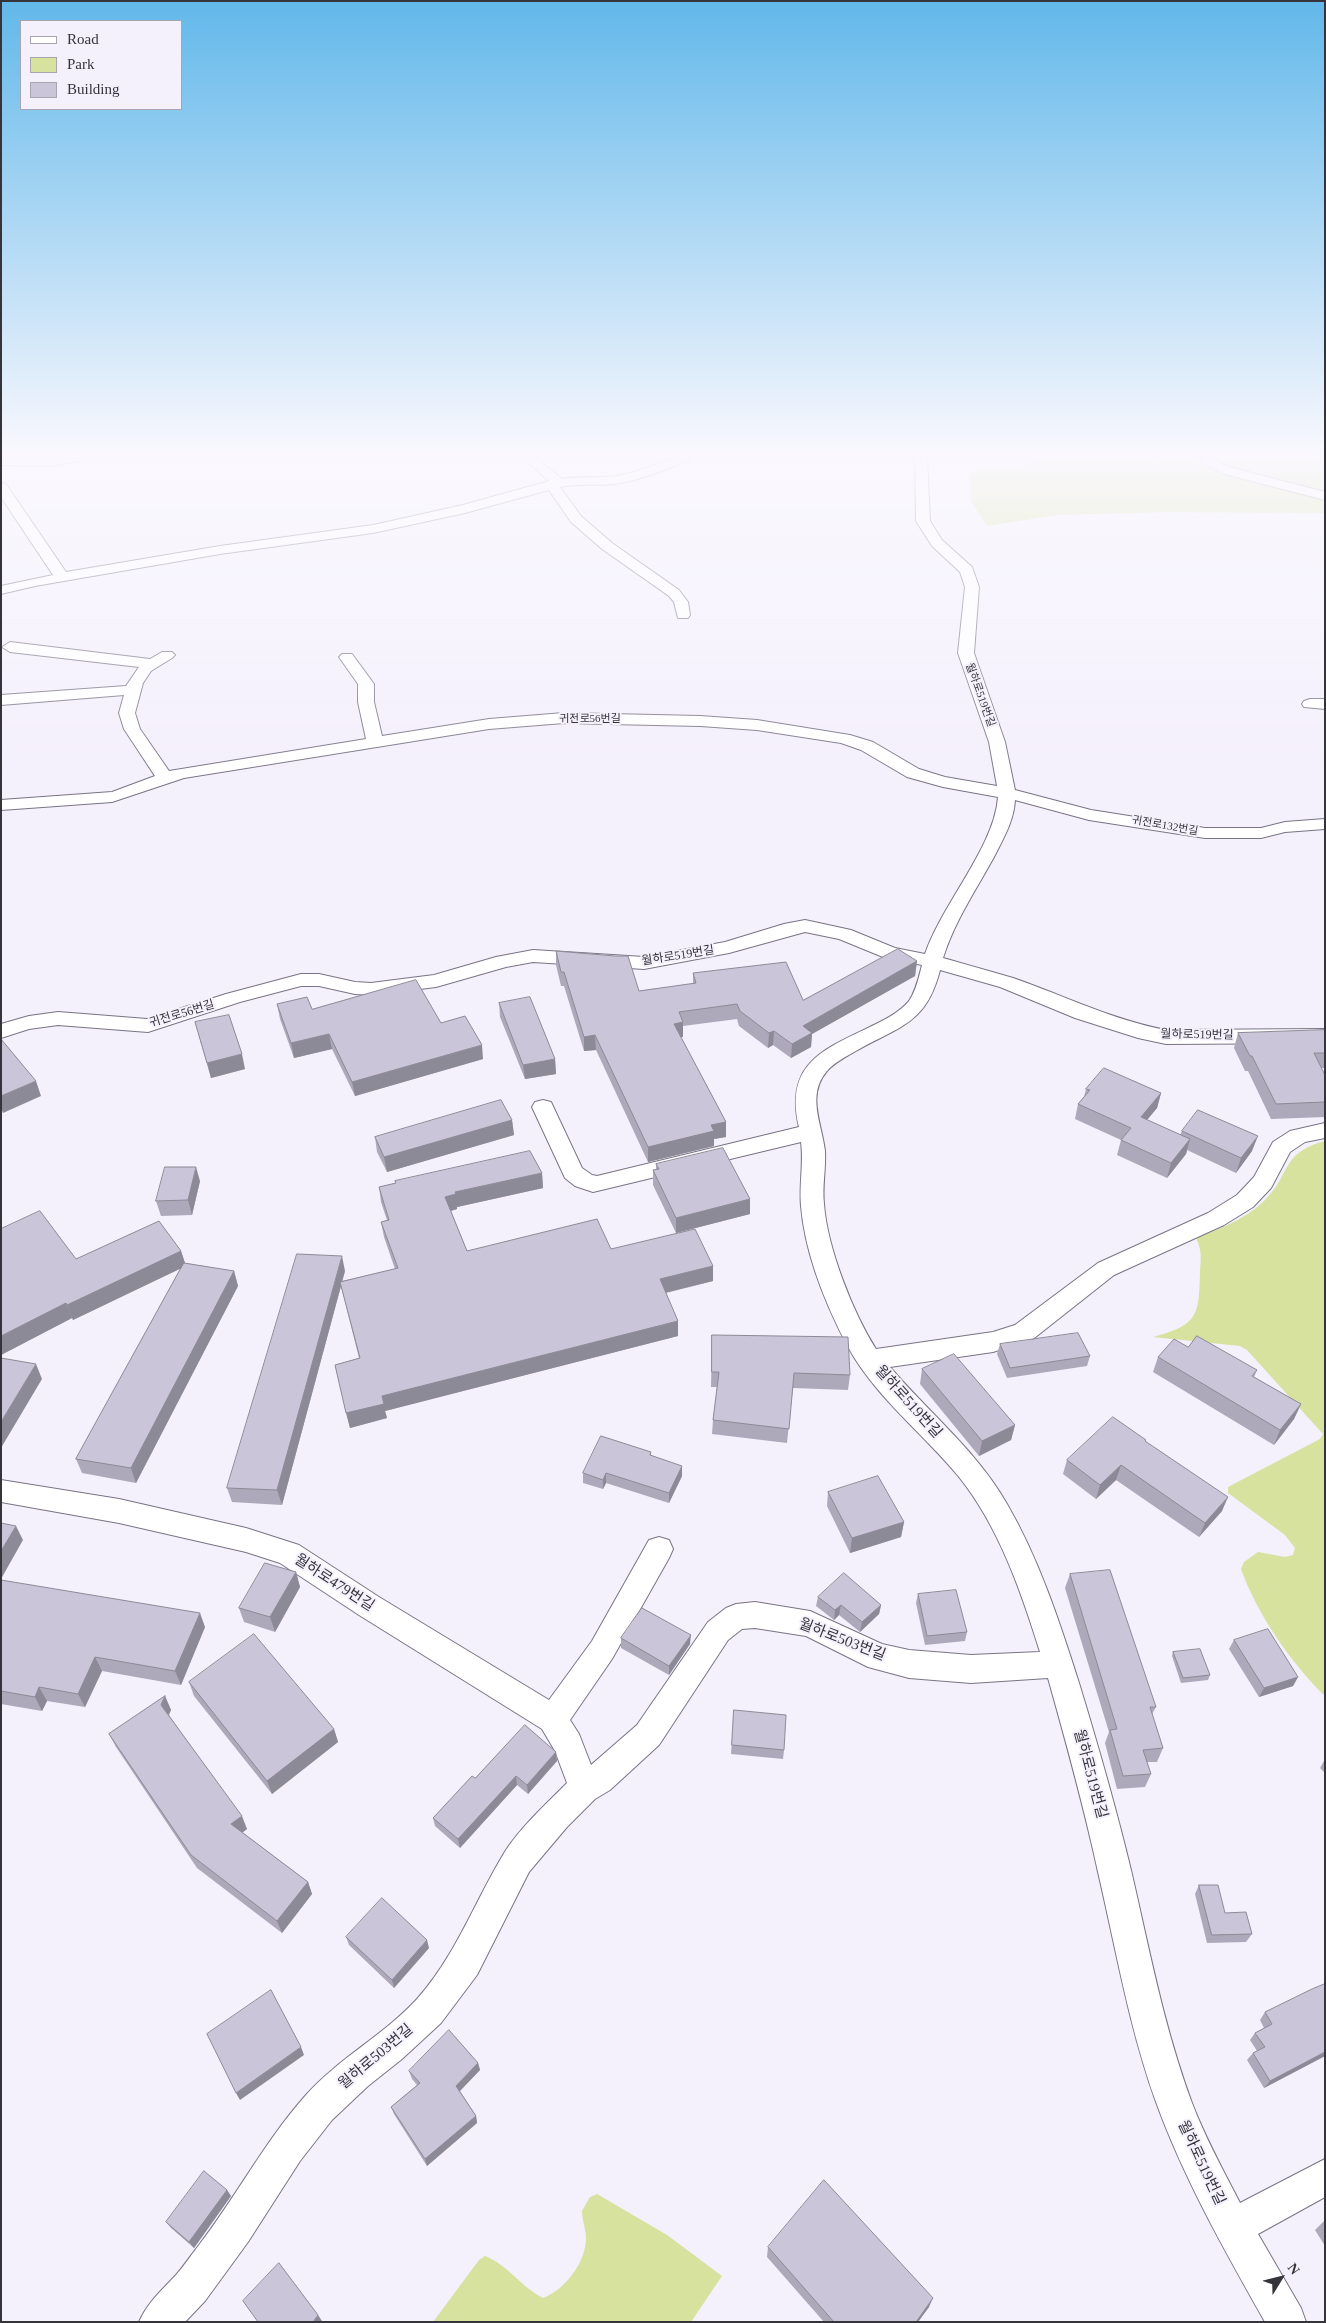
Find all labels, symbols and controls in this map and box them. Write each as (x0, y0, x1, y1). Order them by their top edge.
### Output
legend (20, 20, 182, 110)
text: Road (67, 31, 99, 47)
text: Park (67, 56, 95, 72)
text: Building (67, 81, 120, 97)
street label: 월하로519번길 (962, 661, 998, 729)
street label: 귀전로56번길 (559, 712, 621, 726)
street label: 귀전로132번길 (1131, 814, 1199, 838)
street label: 월하로519번길 (641, 943, 715, 969)
street label: 귀전로56번길 (148, 997, 216, 1031)
street label: 월하로519번길 (1160, 1027, 1234, 1043)
street label: 월하로519번길 (871, 1362, 945, 1442)
street label: 월하로479번길 (291, 1551, 377, 1615)
street label: 월하로503번길 (796, 1615, 888, 1665)
street label: 월하로519번길 (1069, 1727, 1111, 1821)
street label: 월하로503번길 (335, 2021, 417, 2093)
street label: 월하로519번길 (1174, 2118, 1228, 2208)
north arrow (1256, 2253, 1306, 2303)
text: N (1284, 2260, 1303, 2277)

